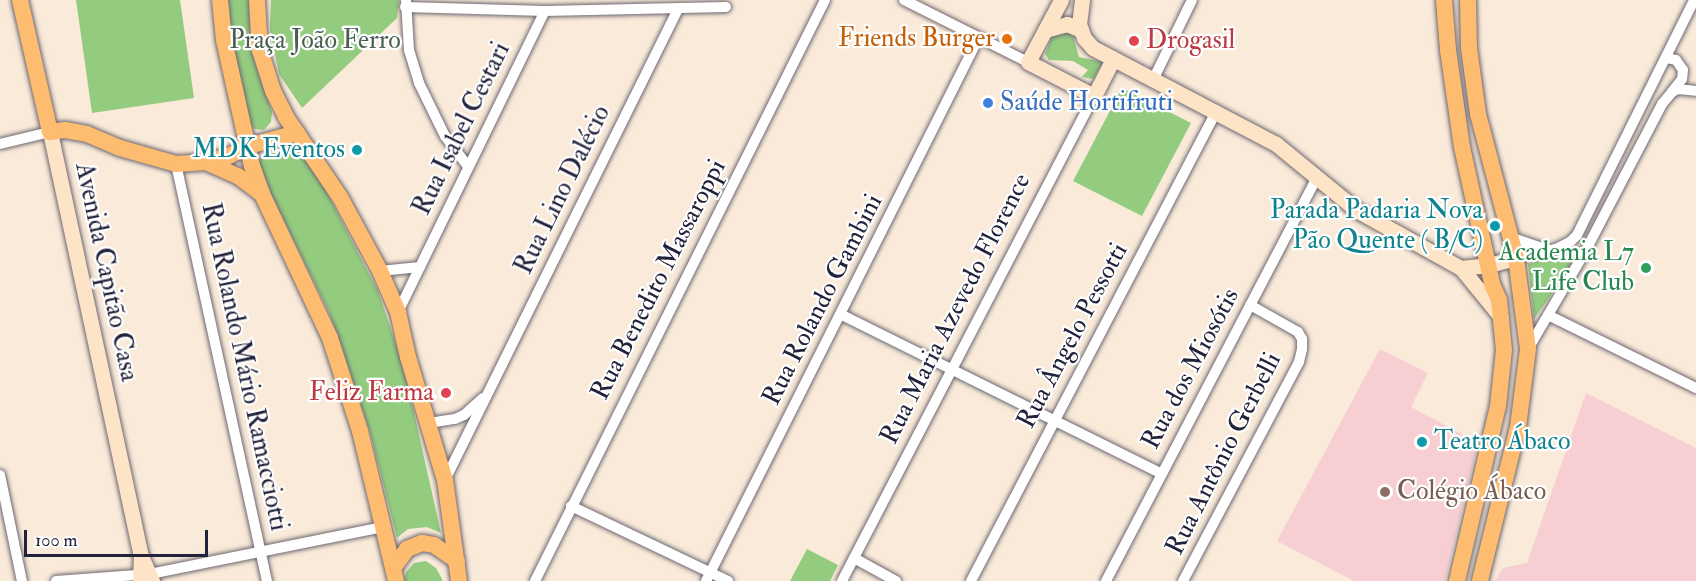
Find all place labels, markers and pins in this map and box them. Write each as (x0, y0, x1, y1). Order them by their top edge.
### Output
place label: Friends Burger (838, 23, 995, 55)
place label: Drogasil (1146, 25, 1235, 57)
marker: Friends Burger (1000, 32, 1014, 46)
marker: Drogasil (1127, 34, 1141, 48)
place label: Saúde Hortifruti (1000, 87, 1173, 119)
marker: Saúde Hortifruti (981, 96, 995, 110)
place label: MDK Eventos (192, 134, 345, 166)
marker: MDK Eventos (350, 143, 364, 157)
place label: Parada Padaria Nova Pão Quente ( B/C) (1270, 195, 1483, 256)
marker: Parada Padaria Nova Pão Quente ( B/C) (1488, 219, 1502, 233)
place label: Academia L7 Life Club (1499, 237, 1634, 298)
marker: Academia L7 Life Club (1639, 261, 1653, 275)
place label: Feliz Farma (309, 377, 434, 409)
marker: Feliz Farma (439, 386, 453, 400)
place label: Teatro Ábaco (1434, 426, 1570, 458)
marker: Teatro Ábaco (1415, 435, 1429, 449)
place label: Colégio Ábaco (1397, 476, 1546, 508)
marker: Colégio Ábaco (1378, 485, 1392, 499)

